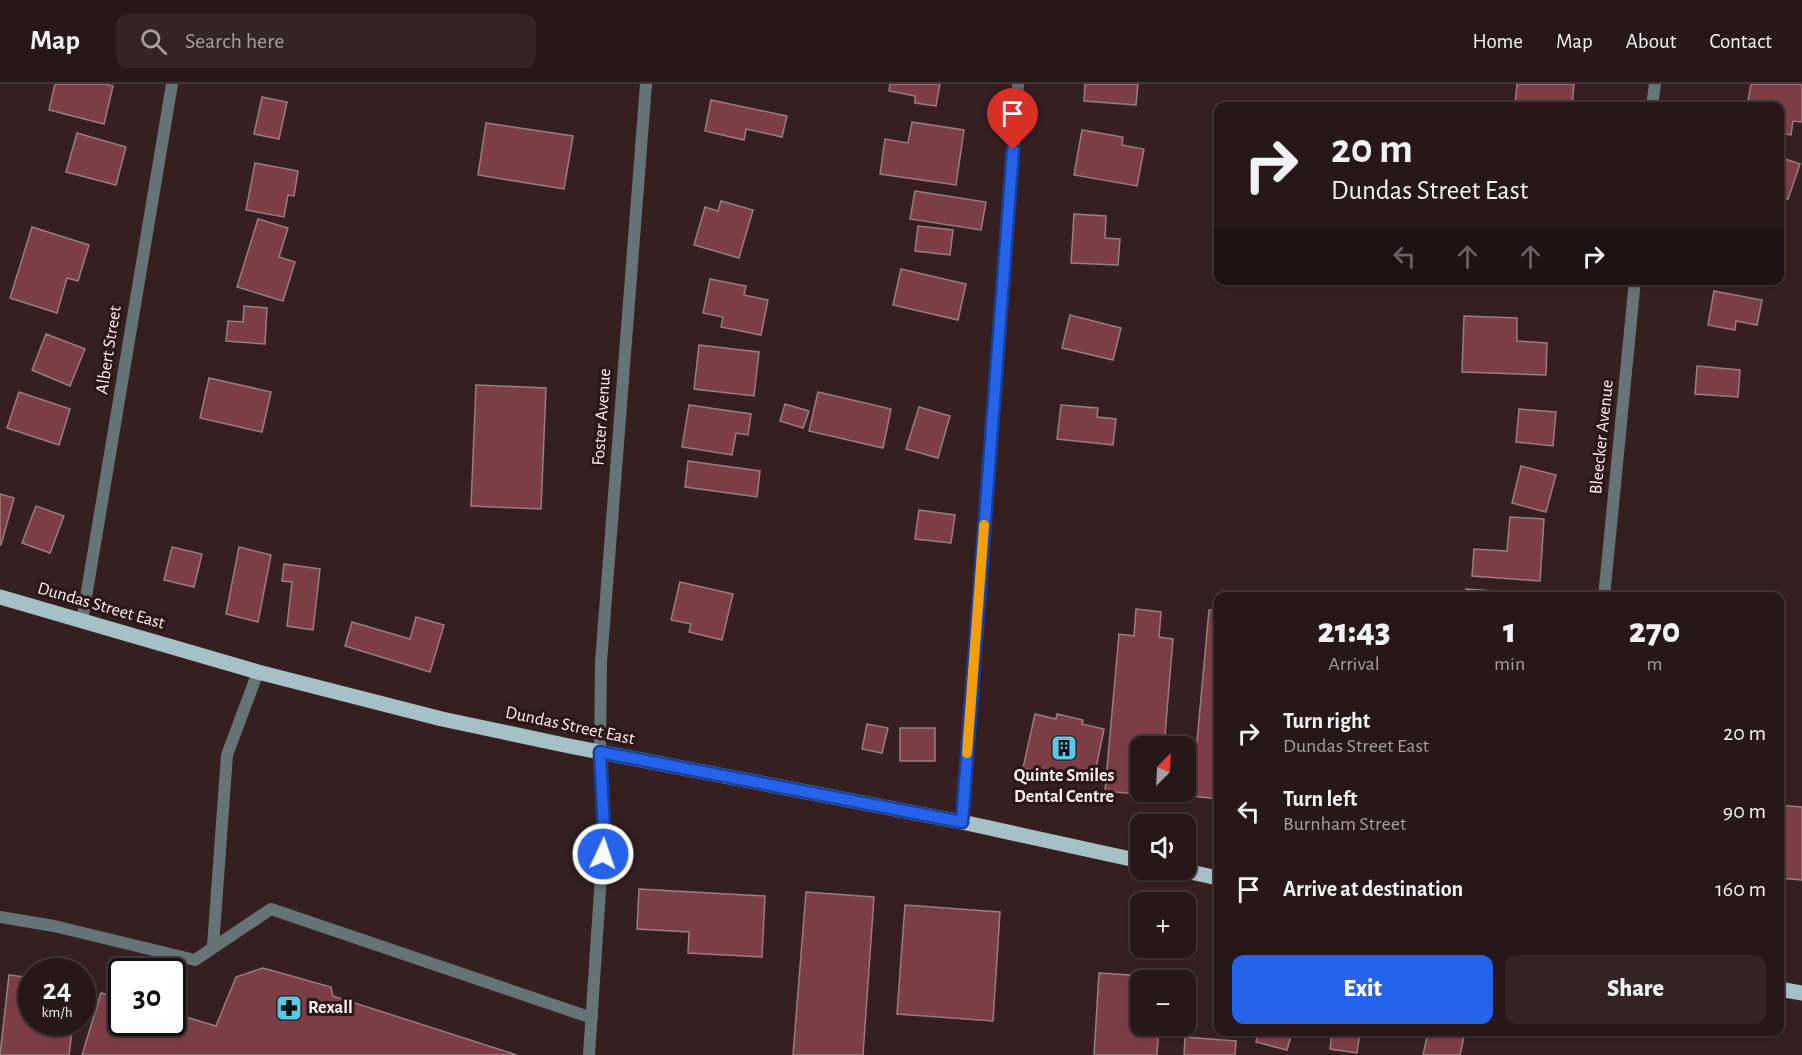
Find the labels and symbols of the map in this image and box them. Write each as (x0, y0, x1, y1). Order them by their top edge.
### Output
pin (987, 88, 1038, 150)
street label: Albert Street (93, 304, 125, 396)
street label: Foster Avenue (590, 368, 614, 466)
street label: Bleecker Avenue (1587, 379, 1617, 495)
street label: Dundas Street East (35, 579, 167, 633)
street label: Dundas Street East (504, 704, 636, 749)
building icon: Quinte Smiles Dental Centre (1049, 733, 1079, 763)
north arrow (1130, 736, 1196, 802)
place label: Quinte Smiles Dental Centre (1014, 767, 1114, 806)
position arrow (571, 822, 635, 886)
speed limit sign: 30 (108, 958, 186, 1036)
pharmacy icon: Rexall (274, 993, 304, 1023)
place label: Rexall (308, 999, 353, 1017)

